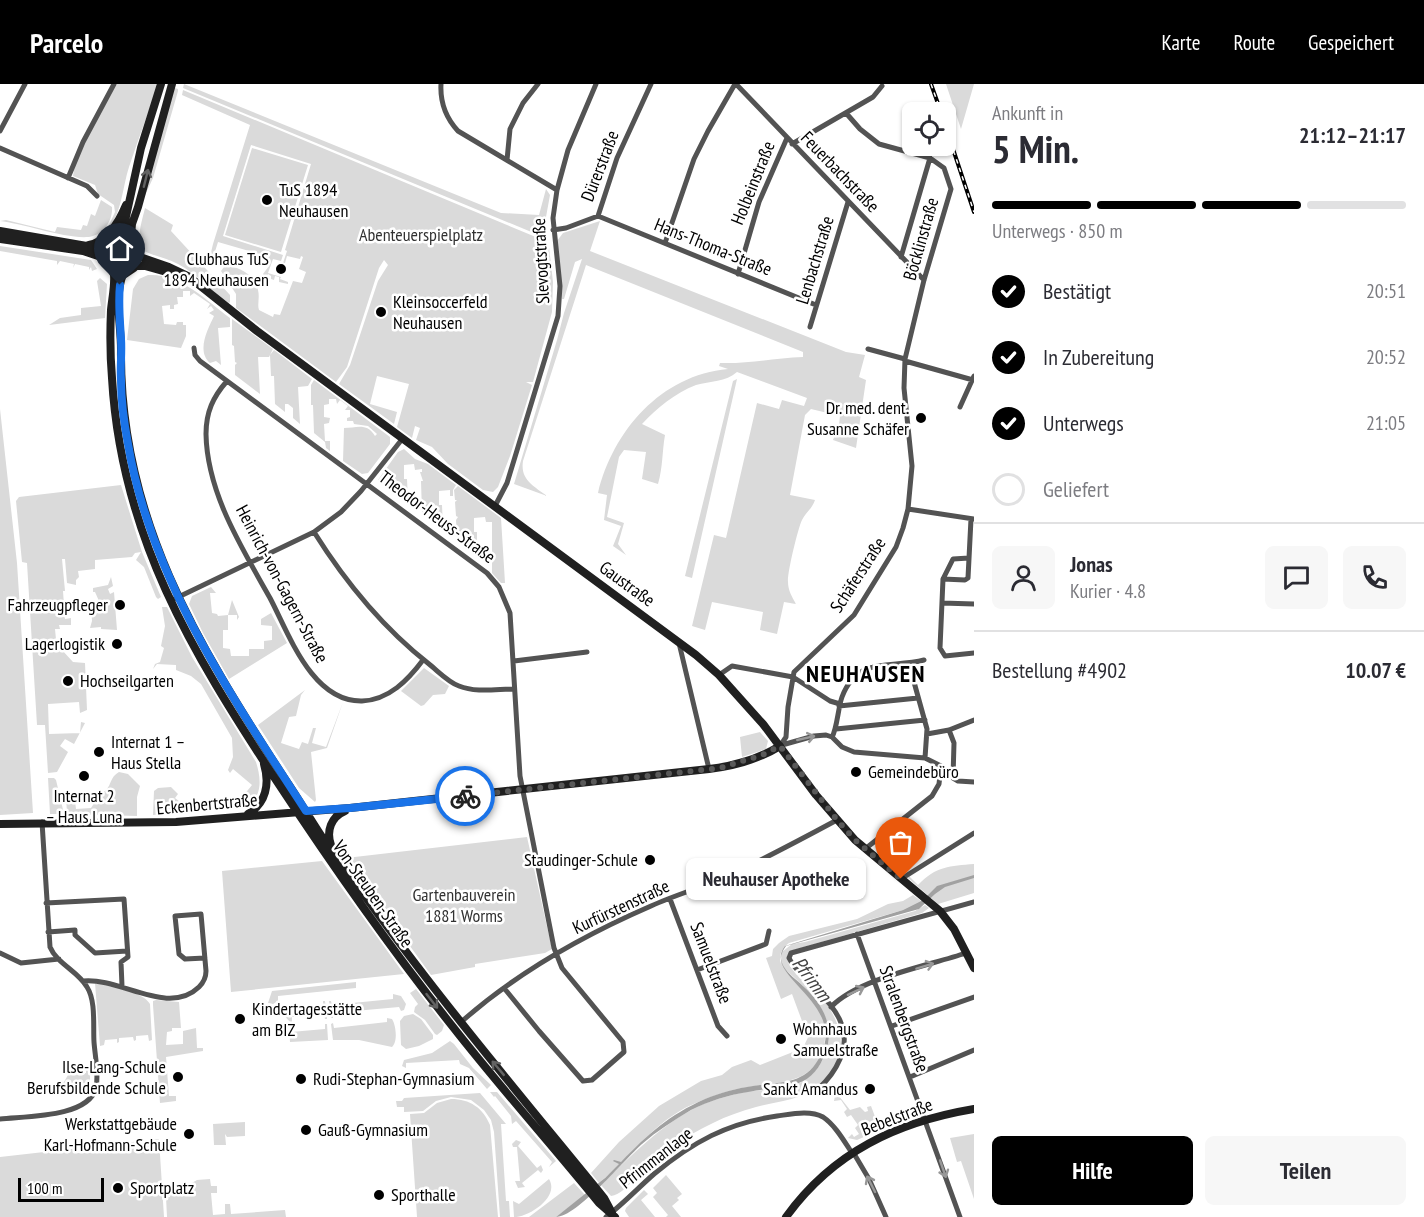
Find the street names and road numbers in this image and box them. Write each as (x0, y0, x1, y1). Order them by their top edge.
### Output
street label: Feuerbachstraße (796, 126, 885, 217)
street label: Dürerstraße (576, 127, 624, 204)
street label: Holbeinstraße (725, 138, 780, 228)
street label: Böcklinstraße (898, 195, 943, 283)
street label: Hans-Thoma-Straße (651, 213, 775, 281)
street label: Lenbachstraße (790, 213, 839, 307)
street label: Slevogtstraße (527, 218, 554, 305)
street label: Theodor-Heuss-Straße (374, 465, 500, 568)
street label: Heinrich-von-Gagern-Straße (231, 501, 334, 667)
street label: Schäferstraße (825, 533, 891, 617)
street label: Gaustraße (595, 556, 660, 611)
street label: Eckenbertstraße (156, 788, 258, 819)
street label: Von-Steuben-Straße (327, 835, 419, 952)
street label: Kurfürstenstraße (569, 874, 673, 939)
street label: Samuelstraße (685, 919, 738, 1007)
street label: Stralenbergstraße (875, 962, 934, 1075)
street label: Bebelstraße (858, 1092, 936, 1141)
street label: Pfrimmanlage (614, 1122, 697, 1193)

